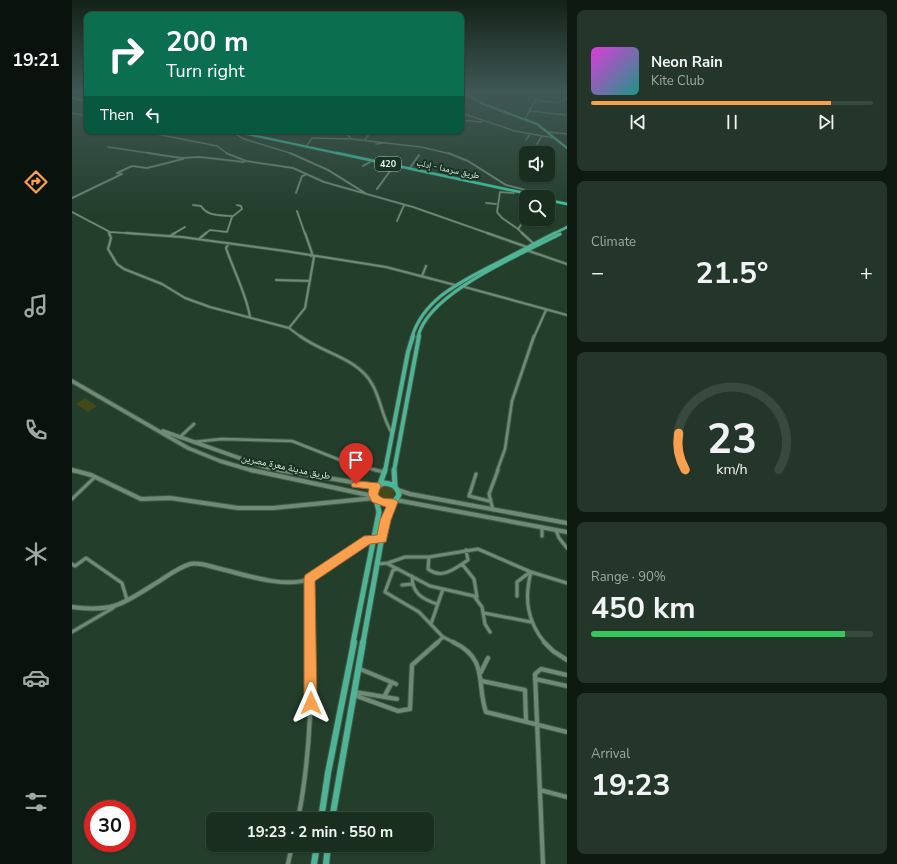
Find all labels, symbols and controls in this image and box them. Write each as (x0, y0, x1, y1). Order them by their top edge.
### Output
text: 200 m (166, 23, 249, 61)
icon: right (100, 28, 152, 80)
text: 19:21 (12, 48, 60, 72)
text: Neon Rain (651, 52, 723, 72)
text: Turn right (166, 59, 245, 83)
text: Kite Club (651, 72, 704, 90)
icon: left (142, 104, 164, 126)
text: Then (100, 105, 134, 125)
icon: previous (627, 111, 649, 133)
icon: pause (721, 111, 743, 133)
icon: next (815, 111, 837, 133)
map controls (519, 146, 555, 226)
button: sound (519, 146, 555, 182)
street label: طريق سرمدا - إدلب (415, 156, 481, 182)
road number: 420 (375, 157, 401, 171)
icon: directions (22, 168, 50, 196)
button: search (519, 190, 555, 226)
text: Climate (591, 233, 636, 251)
text: 21.5° (696, 253, 768, 294)
text: − (591, 258, 604, 288)
text: + (860, 258, 873, 288)
icon: music (22, 292, 50, 320)
text: 23 (707, 411, 757, 468)
icon: phone (22, 416, 50, 444)
pin (339, 443, 373, 484)
icon: arrive (345, 449, 367, 471)
street label: طريق مدينة معرة مصرين (240, 451, 332, 483)
text: km/h (716, 460, 748, 479)
icon: climate (22, 540, 50, 568)
text: Range · 90% (591, 568, 666, 586)
text: 450 km (591, 588, 696, 629)
icon: car (22, 664, 50, 692)
position arrow (290, 682, 332, 724)
text: Arrival (591, 745, 630, 763)
text: 19:23 (591, 765, 670, 806)
icon: filters (22, 788, 50, 816)
speed limit sign: 30 (84, 800, 136, 852)
text: 19:23 · 2 min · 550 m (247, 822, 393, 842)

